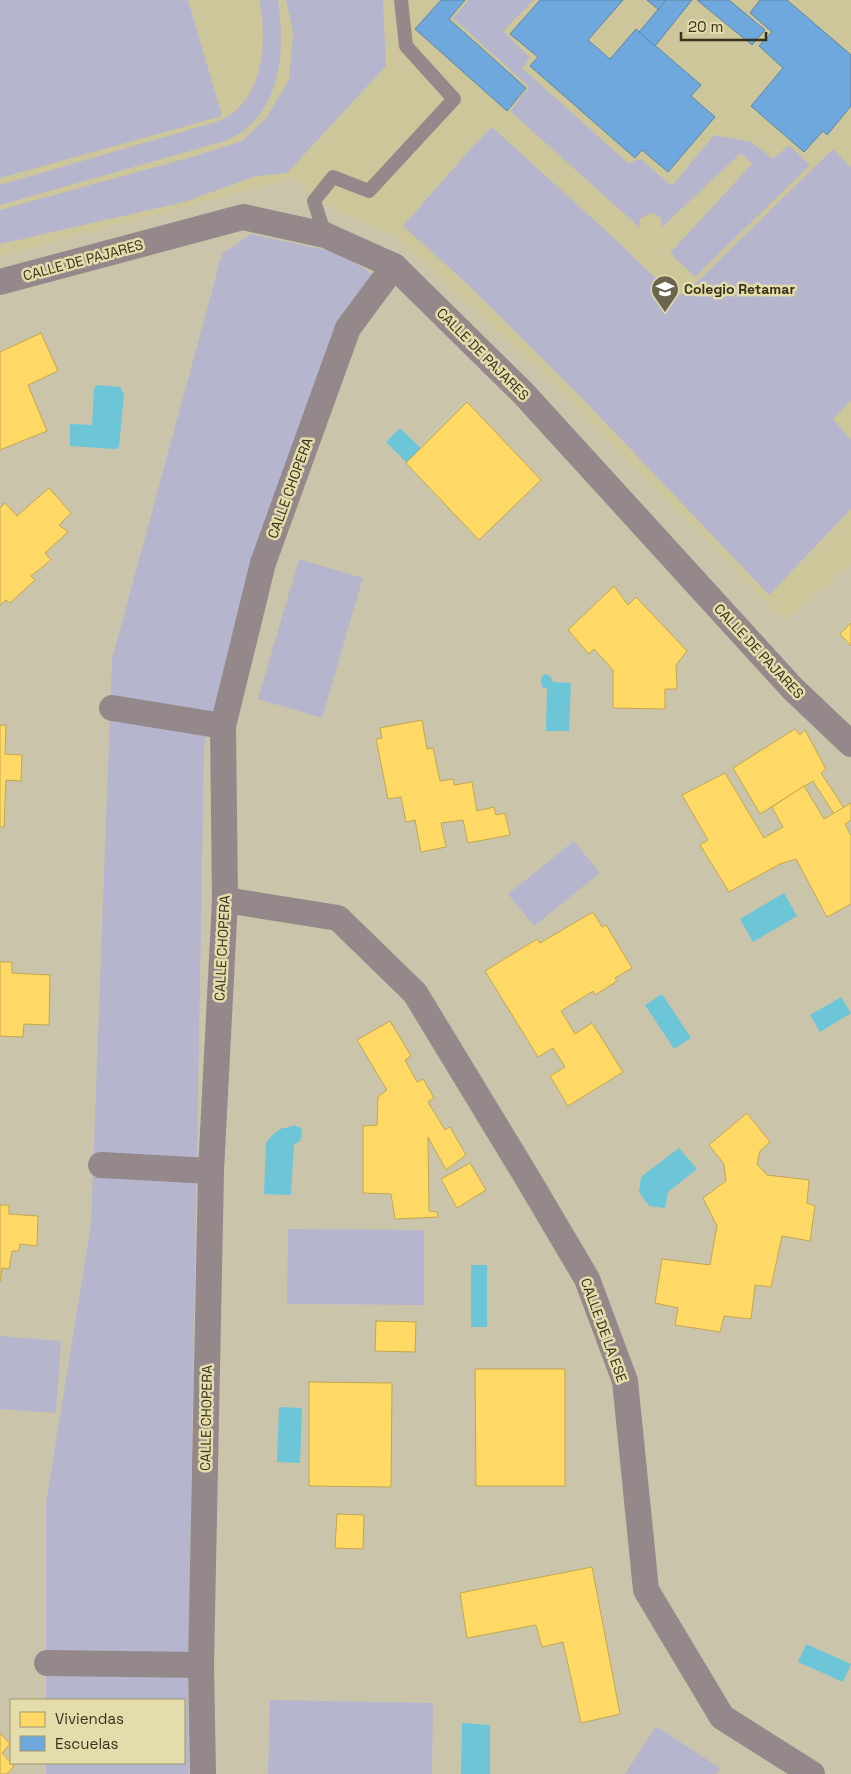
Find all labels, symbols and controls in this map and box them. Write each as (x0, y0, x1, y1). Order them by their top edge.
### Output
scale bar (681, 10, 766, 42)
text: 20 m (688, 17, 723, 36)
street label: CALLE DE PAJARES (21, 235, 145, 285)
school or university icon: Colegio Retamar (650, 274, 680, 313)
place label: Colegio Retamar (684, 280, 795, 298)
street label: CALLE DE PAJARES (433, 304, 533, 404)
street label: CALLE CHOPERA (263, 435, 317, 541)
street label: CALLE DE PAJARES (710, 600, 808, 702)
street label: CALLE CHOPERA (210, 894, 234, 1001)
street label: CALLE DE LA ESE (577, 1275, 631, 1385)
street label: CALLE CHOPERA (196, 1365, 216, 1471)
legend (10, 1699, 185, 1764)
text: Viviendas (55, 1709, 124, 1728)
text: Escuelas (55, 1734, 119, 1753)

